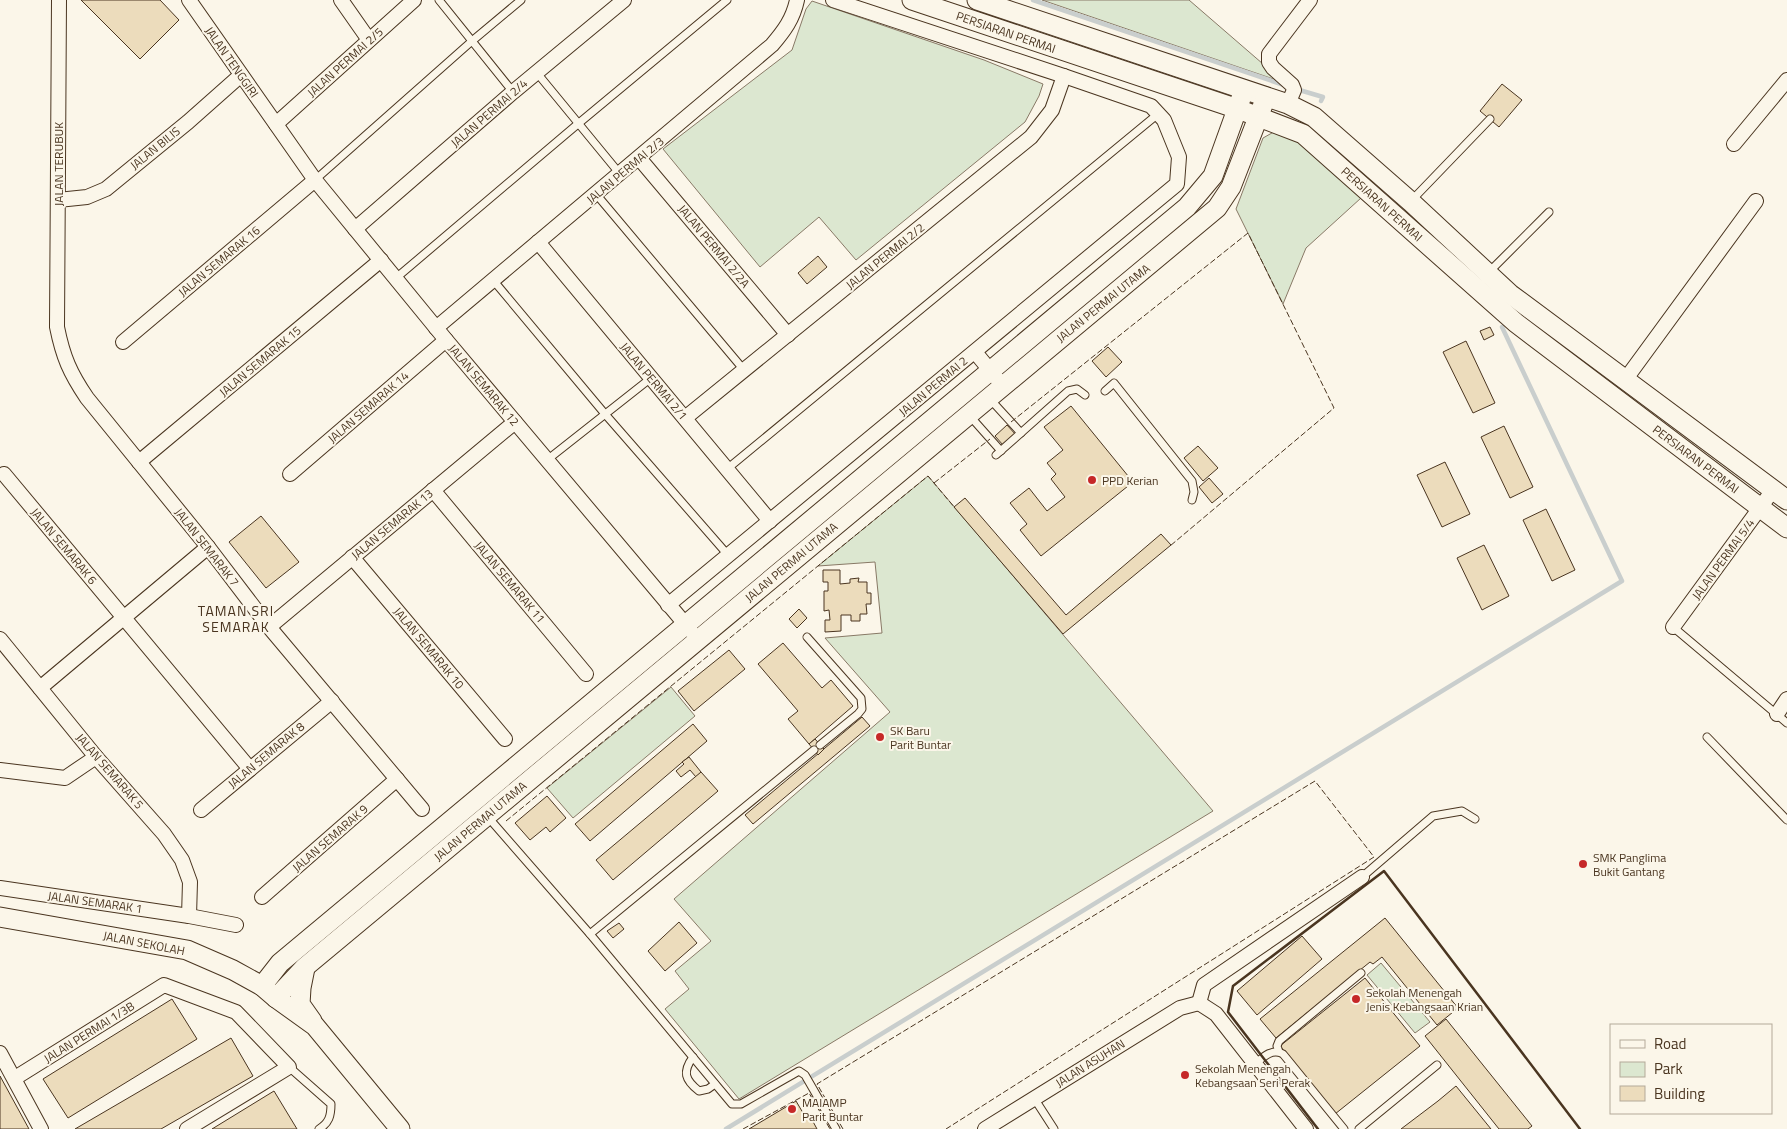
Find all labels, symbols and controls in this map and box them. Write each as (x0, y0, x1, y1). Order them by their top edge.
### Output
street label: PERSIARAN PERMAI (954, 6, 1058, 58)
street label: JALAN TENGGIRI (200, 22, 264, 102)
street label: JALAN PERMAI 2/5 (303, 22, 387, 101)
street label: JALAN PERMAI 2/4 (446, 74, 532, 152)
street label: JALAN TERUBUK (49, 122, 68, 206)
street label: JALAN BILIS (126, 122, 184, 174)
street label: JALAN PERMAI 2/3 (582, 132, 668, 208)
street label: PERSIARAN PERMAI (1337, 162, 1427, 246)
street label: JALAN PERMAI 2/2A (673, 200, 755, 292)
street label: JALAN PERMAI 2/2 (841, 218, 929, 294)
street label: JALAN SEMARAK 16 (174, 221, 264, 301)
street label: JALAN PERMAI UTAMA (1052, 259, 1154, 347)
street label: JALAN SEMARAK 15 (215, 321, 305, 401)
street label: JALAN PERMAI 2/1 (616, 338, 692, 424)
street label: JALAN SEMARAK 12 (444, 340, 524, 430)
street label: JALAN PERMAI 2 (894, 351, 972, 421)
street label: JALAN SEMARAK 14 (323, 366, 413, 448)
street label: PERSIARAN PERMAI (1649, 420, 1743, 498)
place label: PPD Kerian (1102, 471, 1159, 490)
marker: PPD Kerian (1086, 474, 1098, 486)
street label: JALAN SEMARAK 13 (347, 484, 437, 564)
street label: JALAN SEMARAK 6 (26, 503, 102, 589)
street label: JALAN SEMARAK 7 (170, 504, 244, 590)
street label: JALAN PERMAI 5/4 (1687, 514, 1759, 604)
street label: JALAN PERMAI UTAMA (740, 517, 842, 607)
street label: JALAN SEMARAK 11 (470, 537, 550, 627)
district label: TAMAN SRI SEMARAK (198, 600, 274, 637)
street label: JALAN SEMARAK 10 (389, 603, 469, 693)
street label: JALAN SEMARAK 8 (223, 717, 309, 793)
place label: SK Baru Parit Buntar (890, 721, 951, 754)
street label: JALAN SEMARAK 5 (72, 729, 149, 813)
marker: SK Baru Parit Buntar (874, 731, 886, 743)
street label: JALAN PERMAI UTAMA (429, 776, 531, 866)
street label: JALAN SEMARAK 9 (288, 799, 372, 876)
place label: SMK Panglima Bukit Gantang (1593, 848, 1666, 881)
marker: SMK Panglima Bukit Gantang (1577, 858, 1589, 870)
street label: JALAN SEMARAK 1 (46, 886, 144, 918)
street label: JALAN SEKOLAH (101, 926, 187, 960)
place label: Sekolah Menengah Jenis Kebangsaan Krian (1366, 983, 1483, 1016)
marker: Sekolah Menengah Jenis Kebangsaan Krian (1350, 993, 1362, 1005)
street label: JALAN PERMAI 1/3B (40, 996, 138, 1068)
legend (1610, 1024, 1772, 1114)
text: Road (1654, 1032, 1686, 1055)
street label: JALAN ASUHAN (1051, 1034, 1129, 1092)
text: Park (1654, 1057, 1683, 1080)
place label: Sekolah Menengah Kebangsaan Seri Perak (1195, 1059, 1311, 1092)
marker: Sekolah Menengah Kebangsaan Seri Perak (1179, 1069, 1191, 1081)
text: Building (1654, 1082, 1705, 1105)
place label: MAIAMP Parit Buntar (802, 1093, 863, 1126)
marker: MAIAMP Parit Buntar (786, 1103, 798, 1115)

